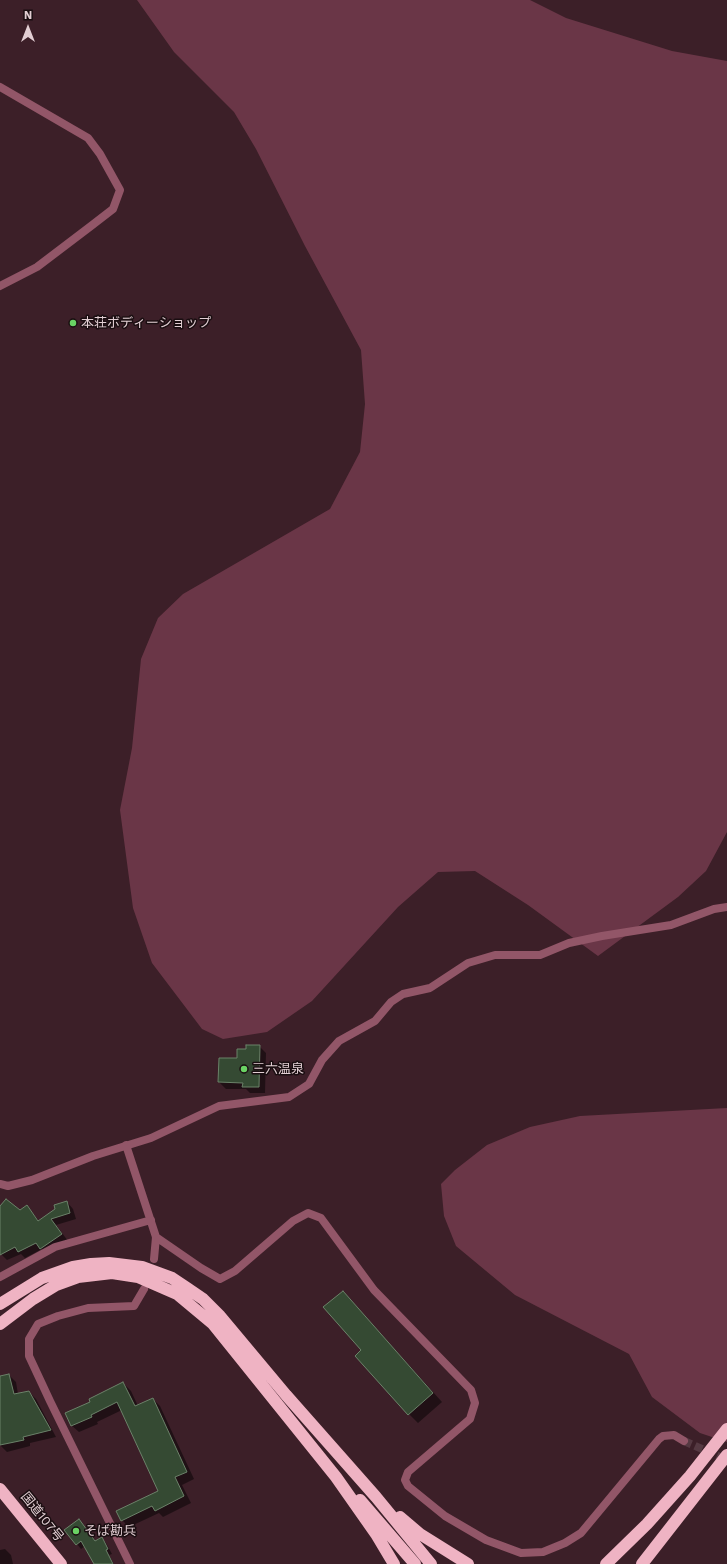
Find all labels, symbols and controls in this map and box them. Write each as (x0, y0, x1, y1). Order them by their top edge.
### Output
north arrow (8, 8, 48, 48)
text: N (24, 9, 32, 22)
place label: 本荘ボディーショップ (81, 315, 211, 331)
marker: 本荘ボディーショップ (68, 318, 78, 328)
place label: 三六温泉 (252, 1061, 304, 1077)
marker: 三六温泉 (239, 1064, 249, 1074)
street label: 国道107号 (17, 1489, 67, 1545)
place label: そば勘兵 (84, 1523, 136, 1539)
marker: そば勘兵 (71, 1526, 81, 1536)

